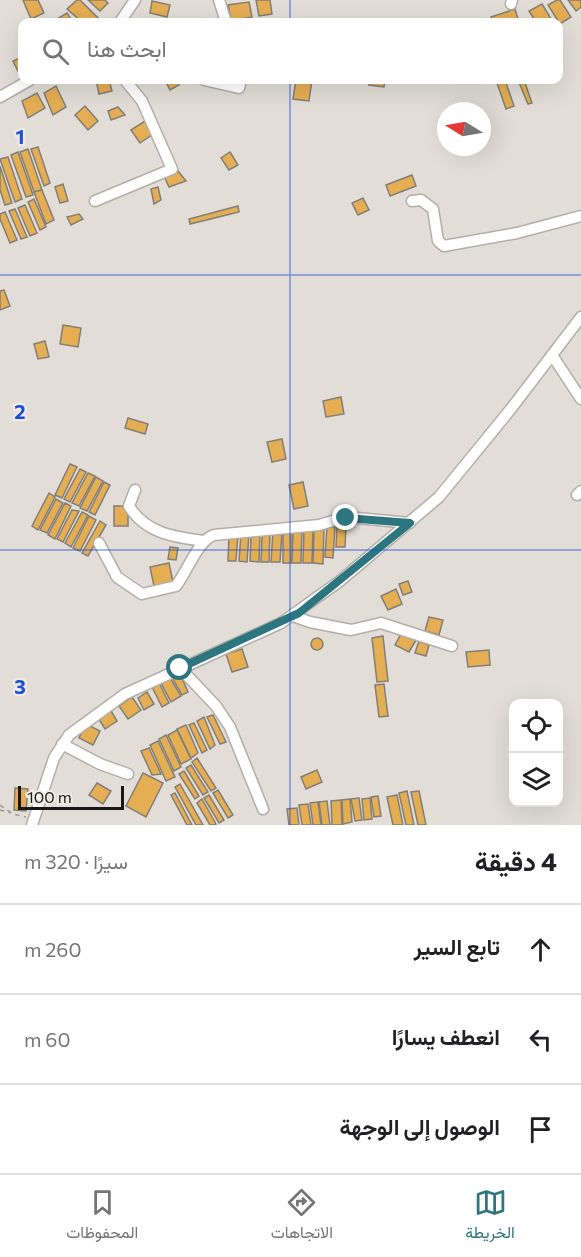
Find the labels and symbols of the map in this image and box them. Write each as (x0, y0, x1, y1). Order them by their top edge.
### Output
north arrow (437, 102, 491, 156)
text: 1 (15, 124, 25, 148)
text: 2 (14, 399, 26, 423)
route end (332, 504, 358, 530)
route start (166, 654, 192, 680)
text: 3 (14, 674, 26, 698)
scale bar (18, 783, 124, 810)

